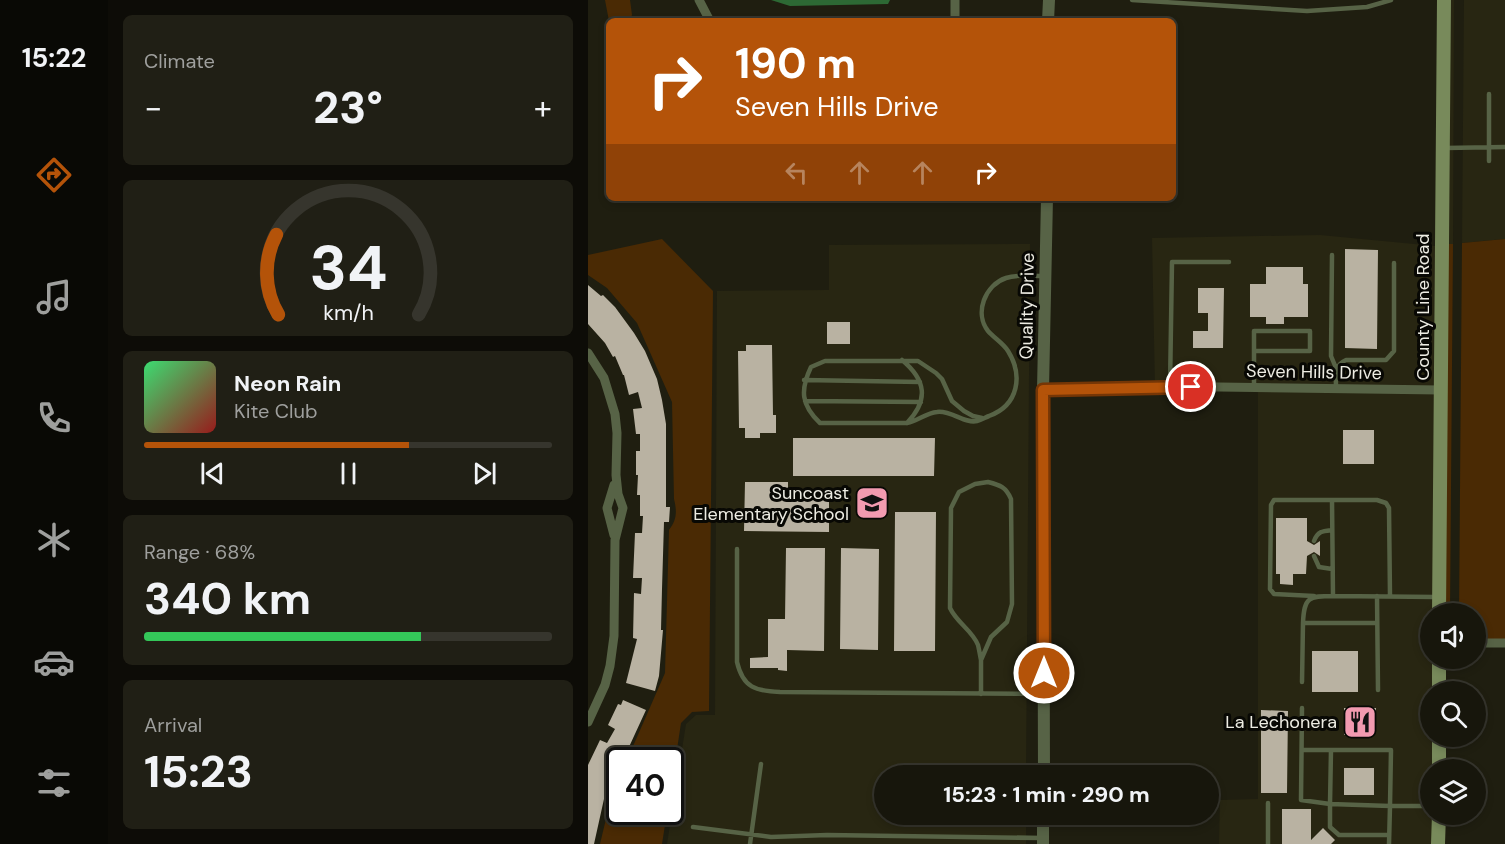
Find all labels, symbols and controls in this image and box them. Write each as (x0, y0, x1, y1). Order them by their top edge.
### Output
text: 190 m (735, 36, 856, 91)
text: 15:22 (22, 40, 86, 75)
icon: right (636, 42, 714, 120)
text: Climate (144, 48, 215, 74)
text: 23° (313, 78, 383, 137)
text: − (144, 86, 162, 129)
text: + (534, 86, 552, 129)
text: Seven Hills Drive (735, 89, 939, 124)
icon: directions (33, 154, 75, 196)
icon: left (780, 156, 813, 189)
icon: ahead (843, 156, 876, 189)
icon: ahead (906, 156, 939, 189)
icon: right (969, 156, 1002, 189)
text: 34 (309, 227, 387, 308)
street label: County Line Road (1411, 233, 1435, 381)
street label: Quality Drive (1014, 252, 1040, 360)
icon: music (33, 276, 75, 318)
text: km/h (323, 299, 373, 327)
street label: Seven Hills Drive (1246, 359, 1382, 385)
pin (1165, 361, 1216, 412)
text: Neon Rain (234, 369, 341, 398)
icon: arrive (1174, 370, 1207, 403)
icon: phone (33, 397, 75, 439)
text: Kite Club (234, 398, 318, 424)
icon: previous (196, 457, 229, 490)
icon: pause (332, 457, 365, 490)
icon: next (468, 457, 501, 490)
place label: Suncoast Elementary School (693, 481, 849, 526)
school or university icon: Suncoast Elementary School (854, 485, 890, 521)
icon: climate (33, 519, 75, 561)
text: Range · 68% (144, 539, 255, 565)
text: 340 km (144, 569, 311, 628)
map controls (1420, 603, 1486, 825)
button: sound (1420, 603, 1486, 669)
icon: car (33, 641, 75, 683)
position arrow (1012, 641, 1076, 705)
button: search (1420, 681, 1486, 747)
restaurant icon: La Lechonera (1342, 704, 1378, 740)
place label: La Lechonera (1225, 710, 1337, 734)
text: Arrival (144, 712, 202, 738)
text: 15:23 (144, 742, 253, 801)
speed limit sign: 40 (606, 747, 684, 825)
button: layers (1420, 759, 1486, 825)
icon: filters (33, 762, 75, 804)
text: 15:23 · 1 min · 290 m (943, 780, 1150, 809)

